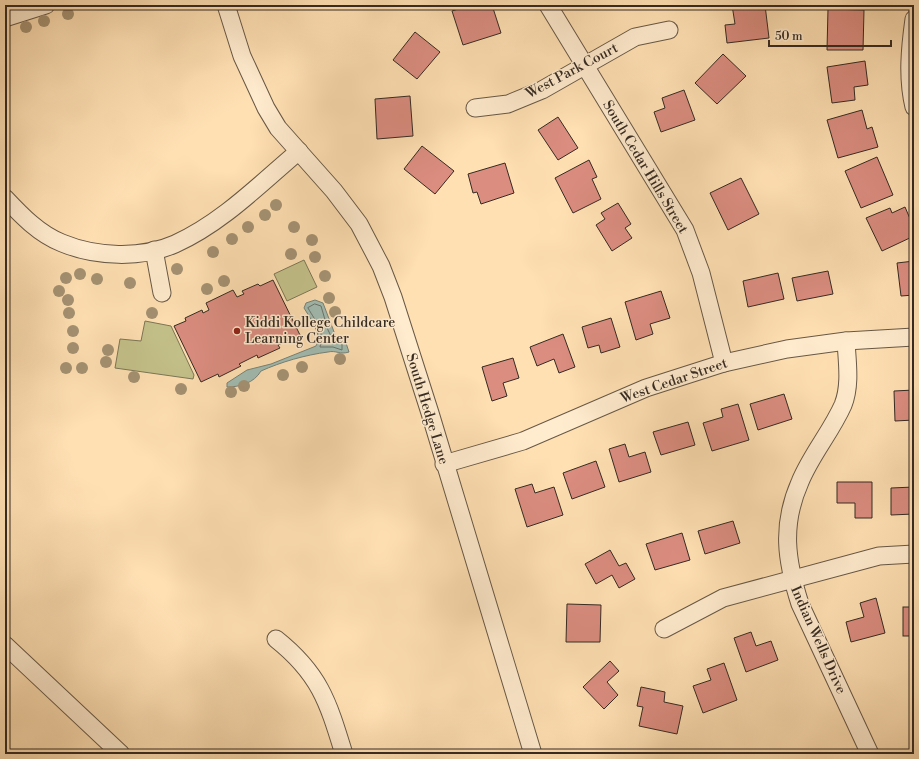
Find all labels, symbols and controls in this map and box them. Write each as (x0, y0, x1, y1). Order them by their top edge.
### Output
scale bar (769, 22, 891, 48)
text: 50 m (775, 29, 803, 44)
street label: West Park Court (522, 39, 621, 103)
street label: South Cedar Hills Street (598, 97, 692, 237)
place label: Kiddi Kollege Childcare Learning Center (245, 314, 395, 348)
marker: Kiddi Kollege Childcare Learning Center (232, 326, 242, 336)
street label: South Hedge Lane (402, 351, 452, 467)
street label: West Cedar Street (617, 354, 730, 408)
street label: Indian Wells Drive (786, 583, 850, 697)

